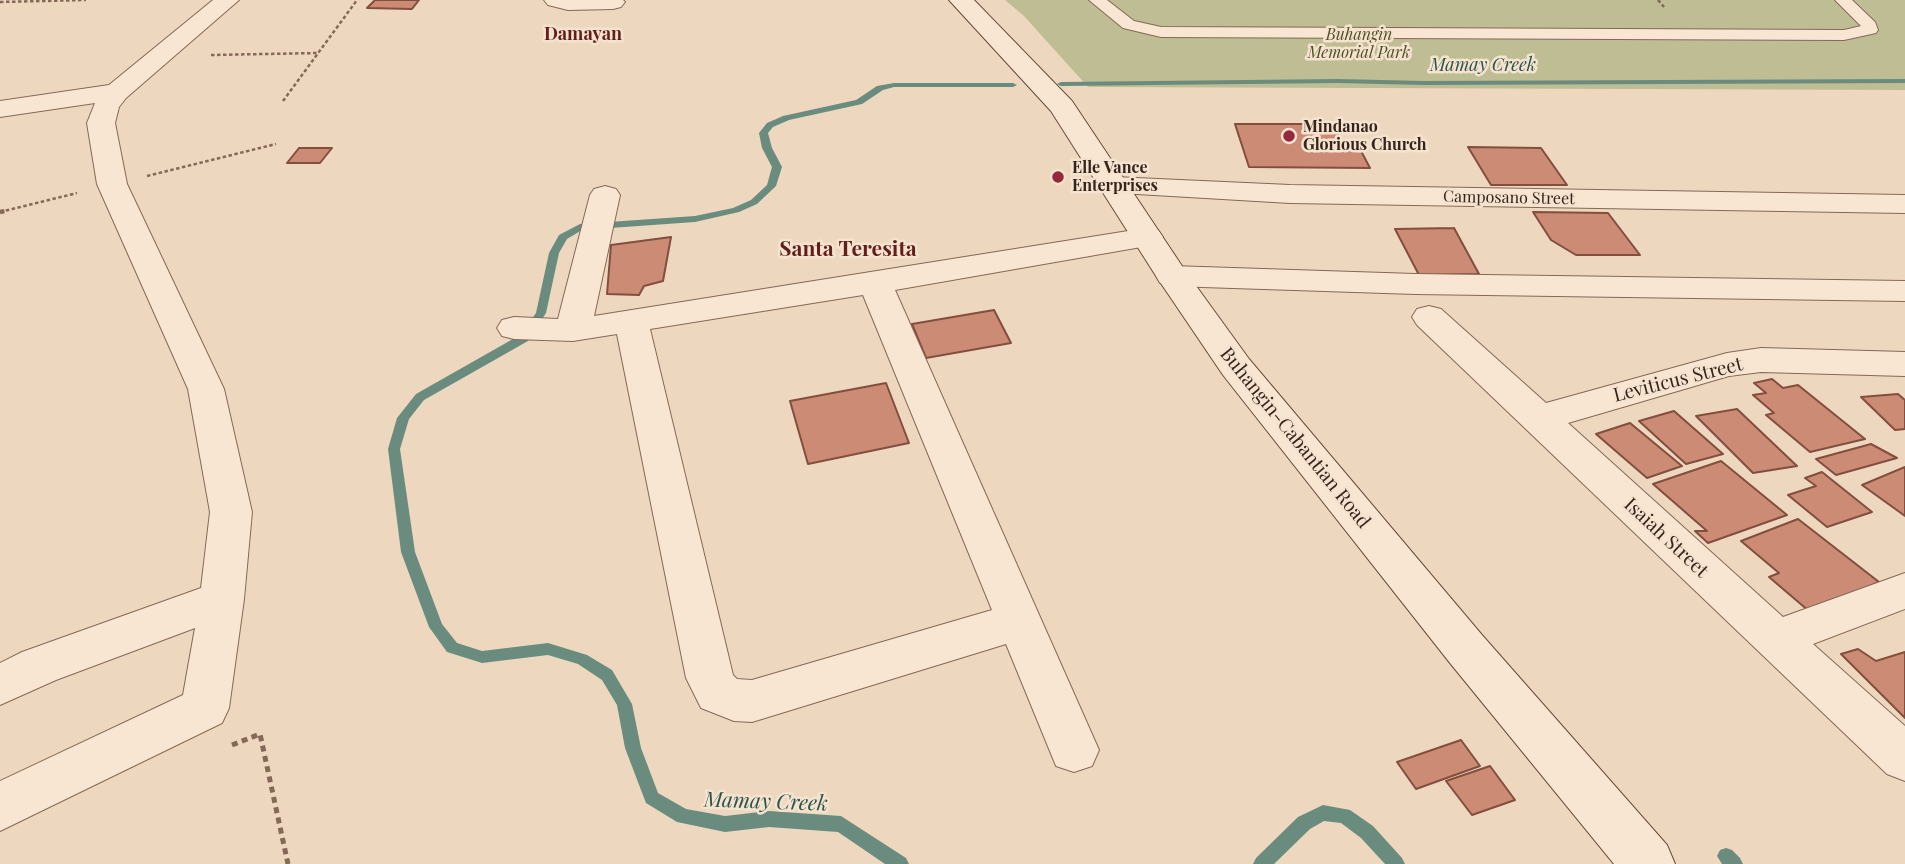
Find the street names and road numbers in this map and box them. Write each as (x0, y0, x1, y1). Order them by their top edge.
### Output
street label: Camposano Street (1443, 187, 1575, 209)
street label: Buhangin-Cabantian Road (1215, 343, 1375, 533)
street label: Leviticus Street (1611, 353, 1745, 407)
street label: Isaiah Street (1619, 493, 1713, 583)

